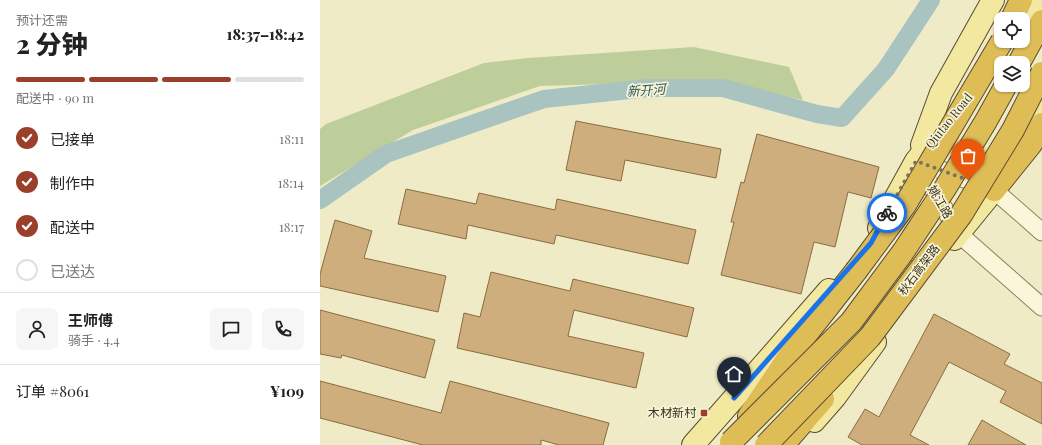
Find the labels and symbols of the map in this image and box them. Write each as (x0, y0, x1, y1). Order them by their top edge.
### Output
water label: 新开河 (626, 79, 669, 99)
street label: Qiutao Road (921, 89, 975, 151)
pin (951, 139, 985, 180)
street label: 姚江路 (925, 182, 957, 221)
courier (867, 193, 907, 233)
street label: 秋石高架路 (894, 241, 943, 298)
pin (717, 357, 751, 398)
place label: 木材新村 (648, 404, 697, 420)
marker: 木材新村 (699, 408, 709, 418)

